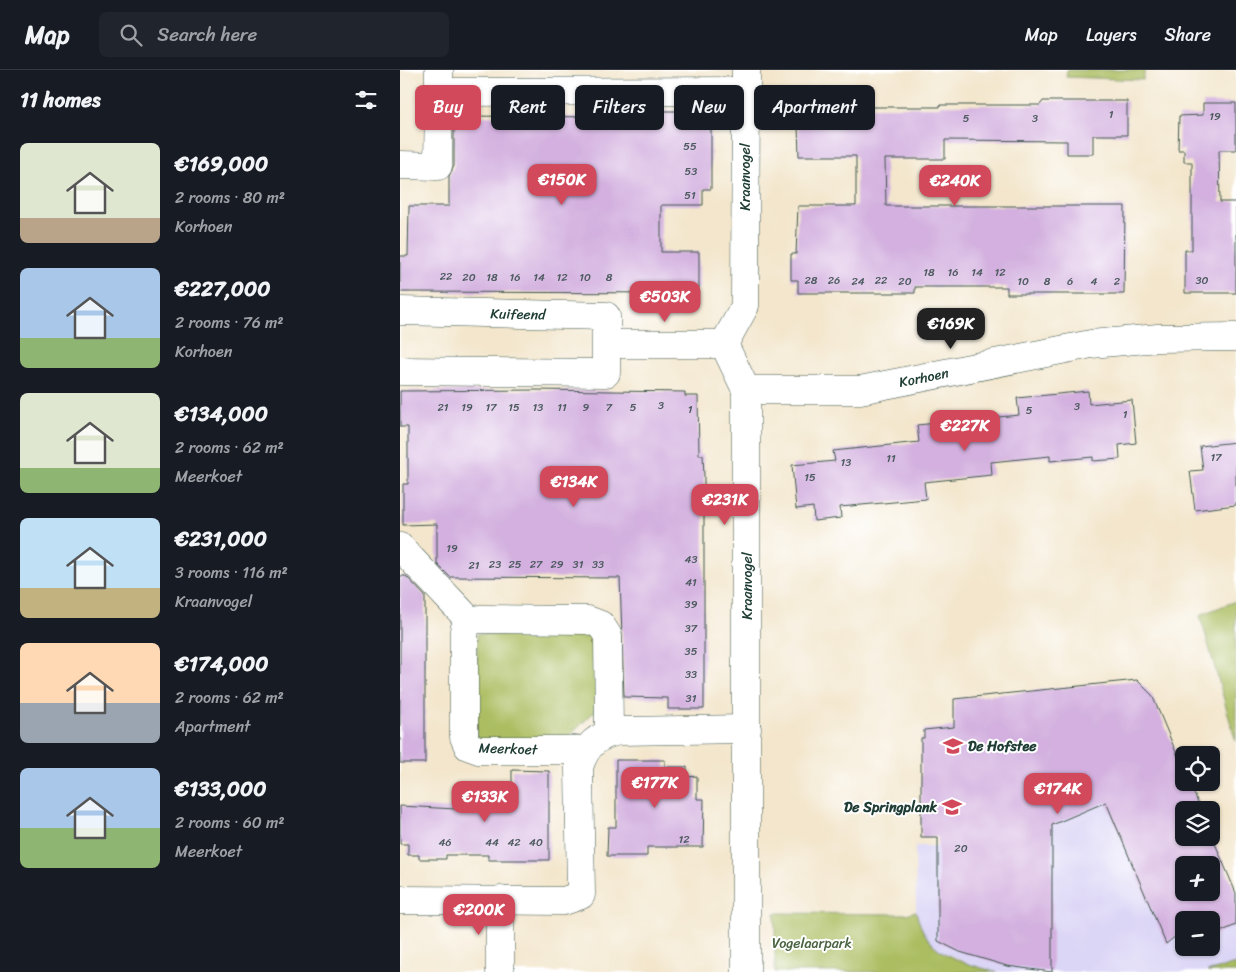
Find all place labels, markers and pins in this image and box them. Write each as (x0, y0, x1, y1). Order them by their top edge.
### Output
pin: €150K (527, 164, 597, 206)
pin: €240K (920, 164, 990, 207)
pin: €503K (630, 280, 700, 323)
pin: €169K (916, 308, 986, 350)
pin: €227K (930, 410, 1000, 452)
pin: €134K (539, 466, 609, 508)
pin: €231K (690, 484, 760, 526)
place label: De Hofstee (968, 734, 1037, 759)
school or university icon: De Hofstee (942, 735, 964, 757)
pin: €177K (620, 766, 690, 809)
pin: €174K (1023, 772, 1093, 815)
pin: €133K (450, 780, 520, 823)
place label: De Springplank (844, 795, 938, 820)
school or university icon: De Springplank (941, 796, 963, 818)
pin: €200K (444, 894, 514, 936)

